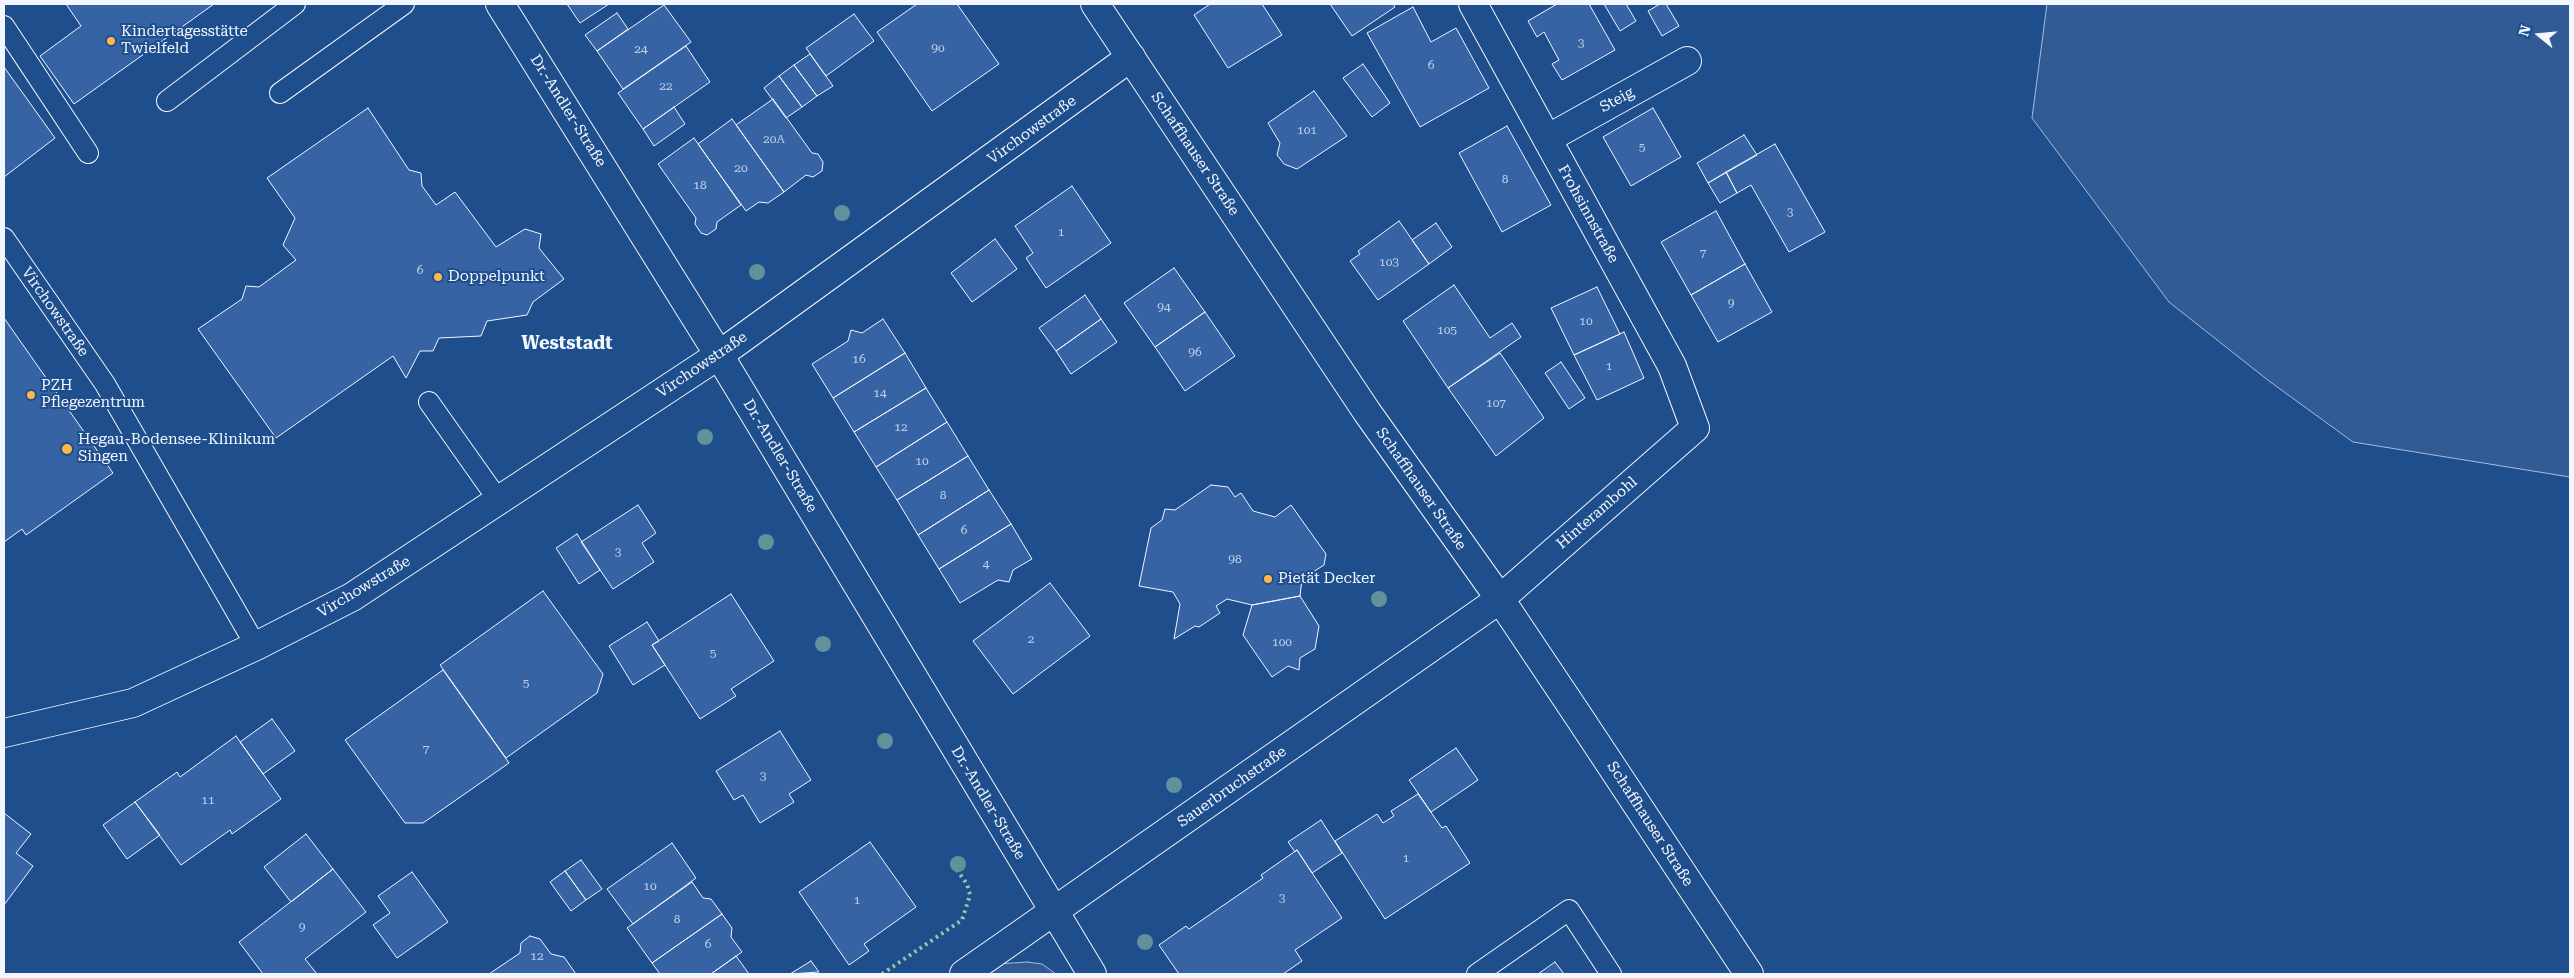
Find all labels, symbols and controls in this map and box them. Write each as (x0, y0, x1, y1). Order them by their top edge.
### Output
north arrow (2514, 10, 2564, 60)
place label: Kindertagesstätte Twielfeld (121, 23, 248, 58)
text: N (2515, 23, 2534, 38)
marker: Kindertagesstätte Twielfeld (105, 35, 117, 47)
house number: 3 (1578, 36, 1584, 50)
house number: 90 (931, 41, 945, 55)
house number: 24 (634, 42, 648, 56)
street label: Dr.-Andler-Straße (526, 51, 610, 171)
house number: 6 (1428, 58, 1434, 72)
house number: 22 (659, 79, 673, 93)
street label: Steig (1597, 83, 1637, 117)
street label: Schaffhauser Straße (1147, 89, 1243, 219)
street label: Virchowstraße (984, 92, 1080, 168)
house number: 101 (1297, 123, 1317, 137)
house number: 20A (763, 132, 785, 146)
house number: 5 (1639, 140, 1645, 154)
house number: 20 (734, 161, 748, 175)
street label: Frohsinnstraße (1554, 162, 1622, 266)
house number: 8 (1502, 172, 1508, 186)
house number: 18 (693, 178, 707, 192)
house number: 3 (1787, 205, 1793, 219)
house number: 1 (1058, 225, 1064, 239)
house number: 7 (1700, 246, 1706, 260)
house number: 103 (1379, 255, 1399, 269)
house number: 6 (417, 263, 423, 277)
street label: Virchowstraße (17, 264, 93, 360)
place label: Doppelpunkt (448, 268, 545, 286)
marker: Doppelpunkt (432, 271, 444, 283)
house number: 9 (1728, 296, 1734, 310)
house number: 94 (1157, 300, 1171, 314)
house number: 10 (1579, 314, 1593, 328)
house number: 105 (1437, 323, 1457, 337)
street label: Virchowstraße (653, 328, 751, 402)
district label: Weststadt (521, 333, 613, 355)
house number: 96 (1188, 345, 1202, 359)
house number: 16 (852, 352, 866, 366)
house number: 1 (1606, 359, 1612, 373)
place label: PZH Pflegezentrum (41, 377, 145, 412)
house number: 14 (873, 386, 887, 400)
marker: PZH Pflegezentrum (25, 389, 37, 401)
street label: Dr.-Andler-Straße (739, 396, 821, 516)
house number: 107 (1486, 396, 1506, 410)
house number: 12 (894, 420, 908, 434)
street label: Schaffhauser Straße (1372, 424, 1470, 554)
place label: Hegau-Bodensee-Klinikum Singen (78, 431, 275, 466)
marker: Hegau-Bodensee-Klinikum Singen (60, 442, 74, 456)
house number: 10 (915, 454, 929, 468)
street label: Hinterambohl (1553, 473, 1641, 553)
house number: 8 (940, 488, 946, 502)
house number: 6 (961, 523, 967, 537)
house number: 3 (615, 545, 621, 559)
street label: Virchowstraße (314, 552, 414, 622)
house number: 98 (1228, 552, 1242, 566)
house number: 4 (983, 557, 989, 571)
place label: Pietät Decker (1278, 570, 1375, 588)
marker: Pietät Decker (1262, 573, 1274, 585)
house number: 2 (1028, 632, 1034, 646)
house number: 100 (1272, 635, 1292, 649)
house number: 5 (710, 646, 716, 660)
house number: 5 (523, 676, 529, 690)
house number: 7 (423, 742, 429, 756)
street label: Dr.-Andler-Straße (947, 743, 1029, 863)
street label: Sauerbruchstraße (1174, 743, 1290, 831)
street label: Schaffhauser Straße (1603, 758, 1697, 890)
house number: 3 (760, 769, 766, 783)
house number: 11 (201, 793, 215, 807)
house number: 1 (1403, 851, 1409, 865)
house number: 10 (643, 879, 657, 893)
house number: 3 (1279, 891, 1285, 905)
house number: 1 (854, 893, 860, 907)
house number: 8 (674, 912, 680, 926)
house number: 9 (299, 920, 305, 934)
house number: 6 (705, 937, 711, 951)
house number: 12 (530, 949, 544, 963)

